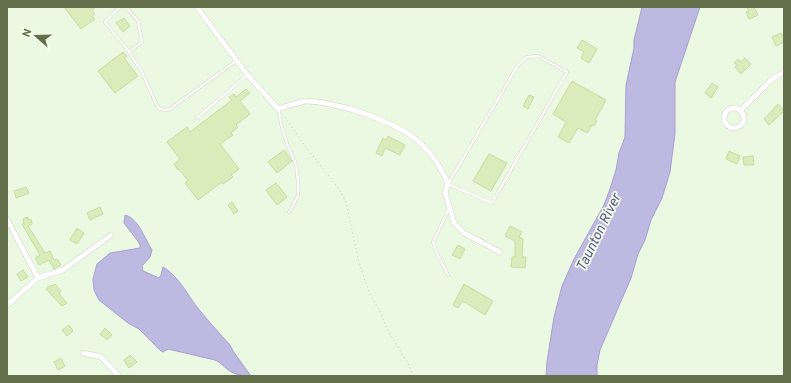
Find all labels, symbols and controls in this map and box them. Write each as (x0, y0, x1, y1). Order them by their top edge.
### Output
north arrow (16, 16, 56, 56)
text: N (20, 27, 35, 39)
water label: Taunton River (573, 190, 626, 274)

